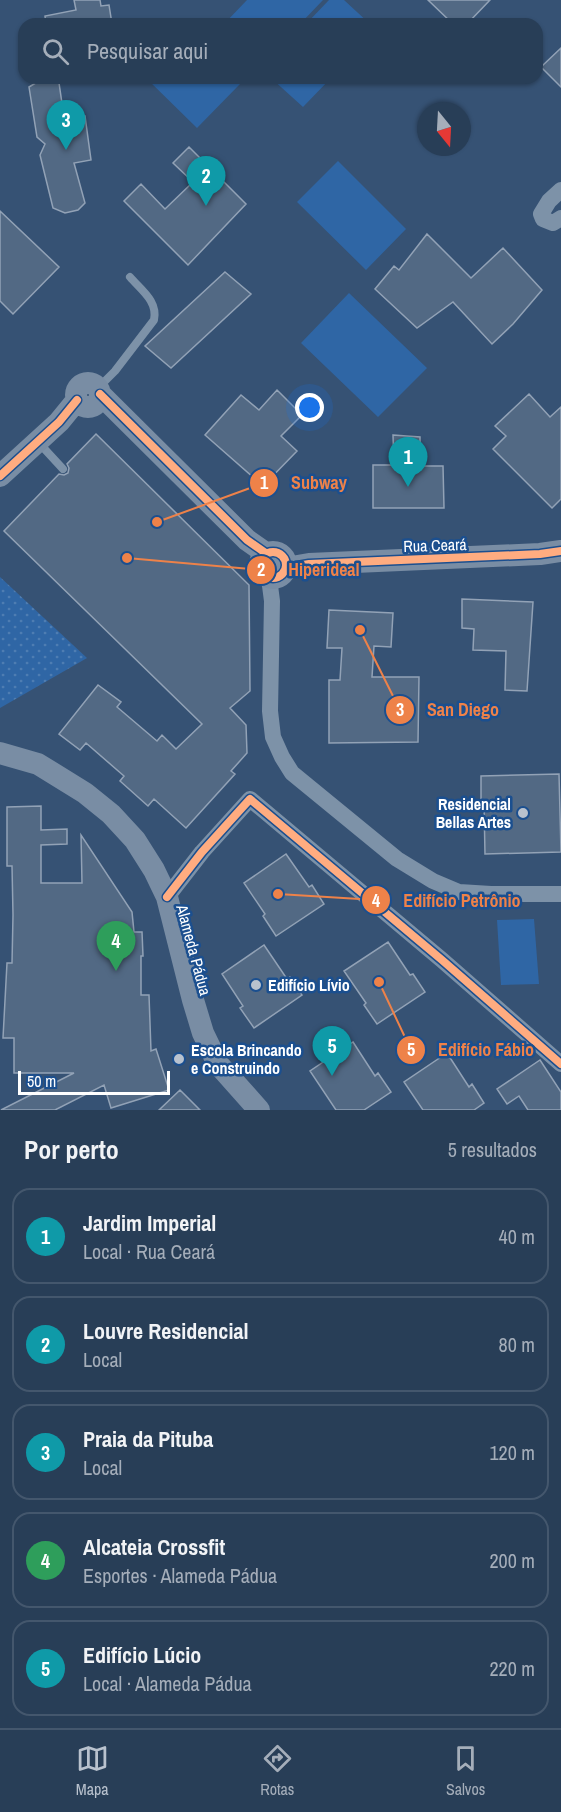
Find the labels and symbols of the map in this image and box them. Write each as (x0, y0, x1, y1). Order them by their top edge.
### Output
pin: 3 (46, 100, 86, 150)
north arrow (417, 102, 471, 156)
pin: 2 (186, 156, 226, 206)
your location (295, 393, 324, 422)
pin: 1 (388, 438, 428, 487)
callout: Subway (249, 465, 359, 501)
text: 1 (260, 470, 269, 495)
text: Subway (291, 470, 348, 495)
street label: Rua Ceará (403, 533, 468, 557)
callout: Hiperideal (246, 552, 371, 588)
text: 2 (257, 557, 265, 582)
text: Hiperideal (288, 557, 360, 582)
callout: San Diego (385, 692, 511, 728)
text: 3 (396, 697, 404, 722)
text: San Diego (427, 697, 499, 722)
place label: Residencial Bellas Artes (436, 793, 511, 833)
marker: Residencial Bellas Artes (516, 806, 530, 820)
callout: Edifício Petrônio (361, 882, 533, 918)
text: 4 (372, 888, 381, 913)
text: Edifício Petrônio (403, 888, 521, 913)
street label: Alameda Pádua (171, 901, 217, 999)
pin: 4 (96, 922, 136, 971)
place label: Edifício Lívio (268, 974, 350, 996)
marker: Edifício Lívio (249, 978, 263, 992)
pin: 5 (312, 1026, 352, 1076)
callout: Edifício Fábio (396, 1032, 546, 1068)
text: 5 (407, 1037, 415, 1062)
text: Edifício Fábio (438, 1037, 534, 1062)
place label: Escola Brincando e Construindo (191, 1039, 302, 1079)
marker: Escola Brincando e Construindo (172, 1052, 186, 1066)
scale bar (18, 1068, 170, 1096)

